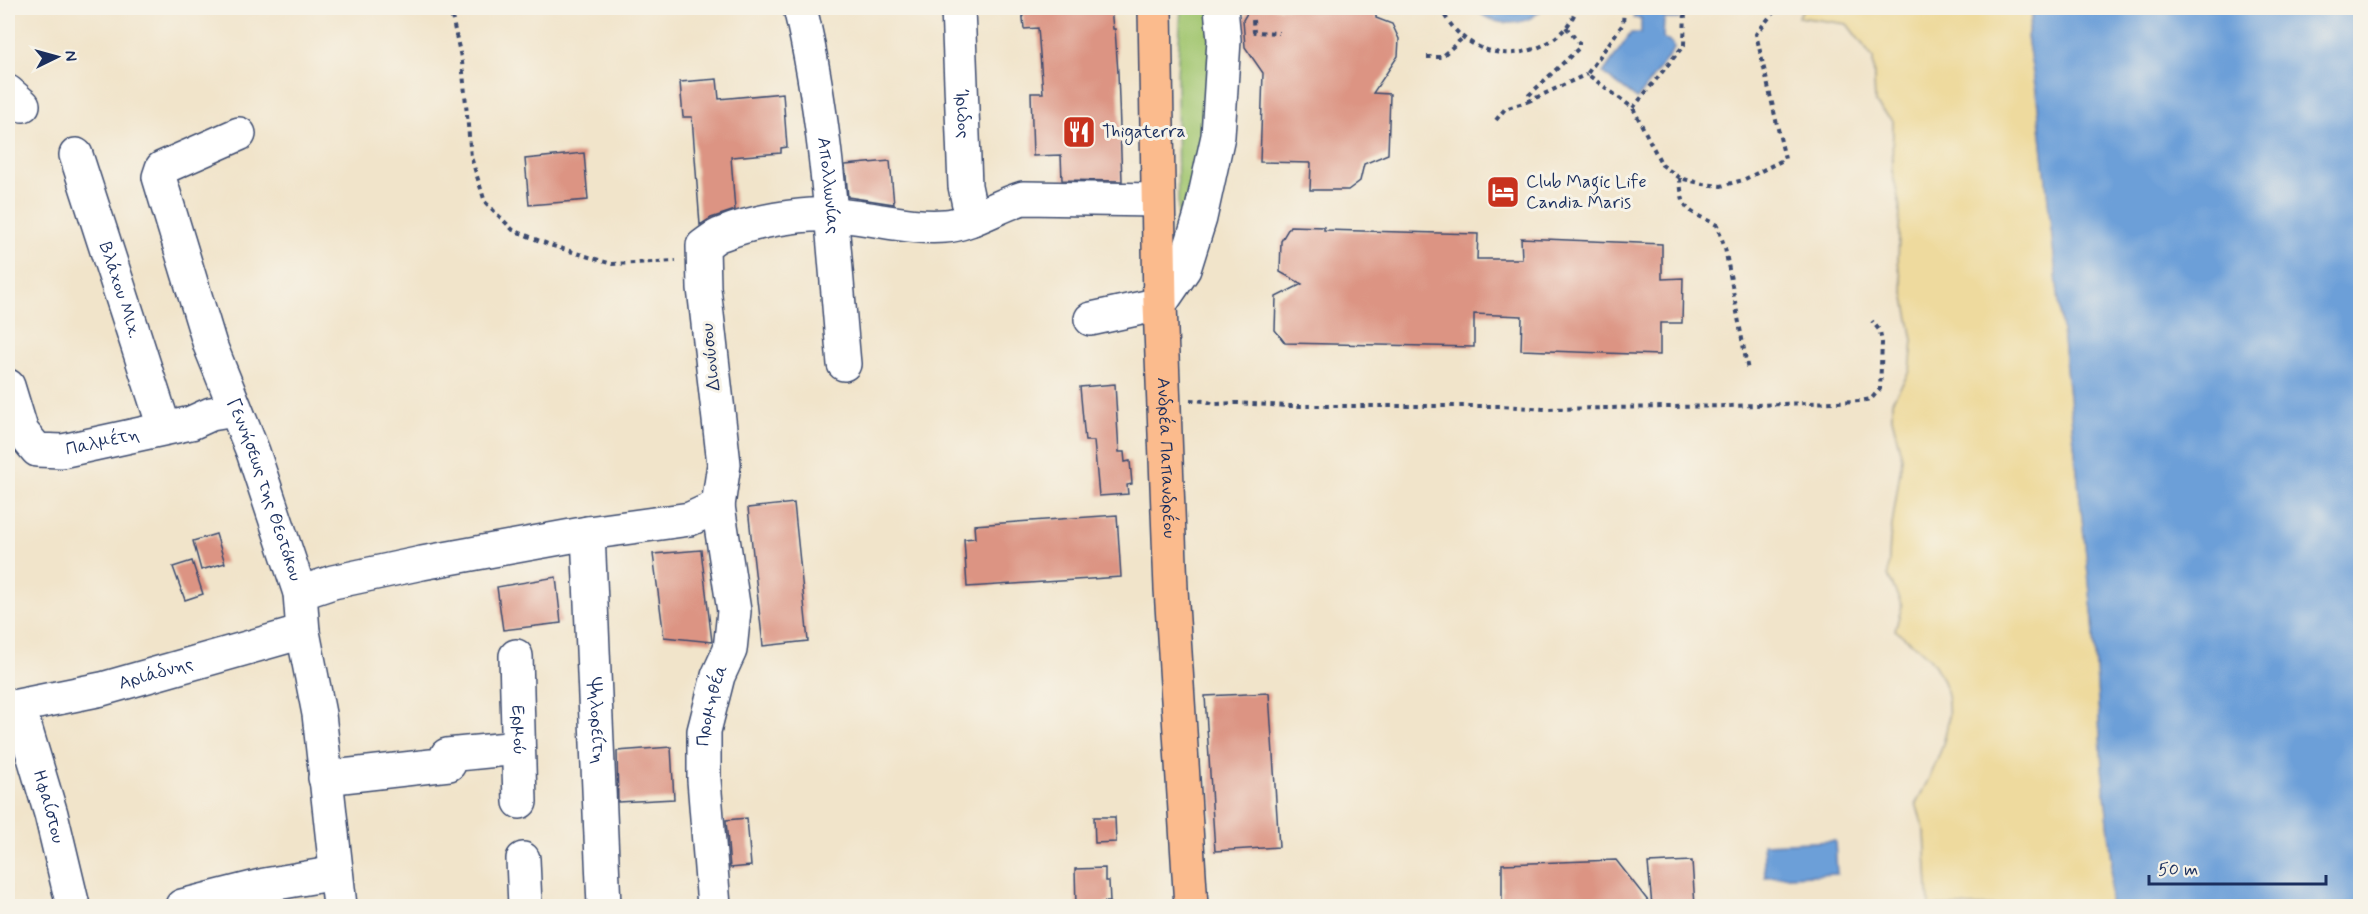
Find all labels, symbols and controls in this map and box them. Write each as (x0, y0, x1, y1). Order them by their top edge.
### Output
north arrow (27, 27, 87, 87)
text: N (60, 50, 81, 62)
street label: Ίριδος (949, 89, 975, 139)
restaurant icon: Thigaterra (1061, 114, 1097, 150)
place label: Thigaterra (1102, 120, 1186, 145)
street label: Απολλωνίας (811, 136, 845, 235)
place label: Club Magic Life Candia Maris (1526, 170, 1647, 215)
hotel icon: Club Magic Life Candia Maris (1485, 174, 1521, 210)
street label: Βλάχου Μιχ. (93, 239, 146, 341)
street label: Διονύσου (696, 322, 726, 392)
street label: Ανδρέα Παπανδρέου (1151, 377, 1181, 539)
street label: Γεννήσεως της Θεοτόκου (221, 395, 307, 584)
street label: Παλμέτη (63, 423, 142, 462)
street label: Αριάδνης (116, 652, 196, 696)
street label: Προμηθέα (692, 660, 734, 746)
street label: Ψηλορείτη (582, 676, 610, 765)
street label: Ερμού (505, 705, 531, 755)
street label: Ηφαίστου (27, 767, 70, 846)
scale bar (2149, 848, 2326, 886)
text: 50 m (2158, 858, 2198, 882)

